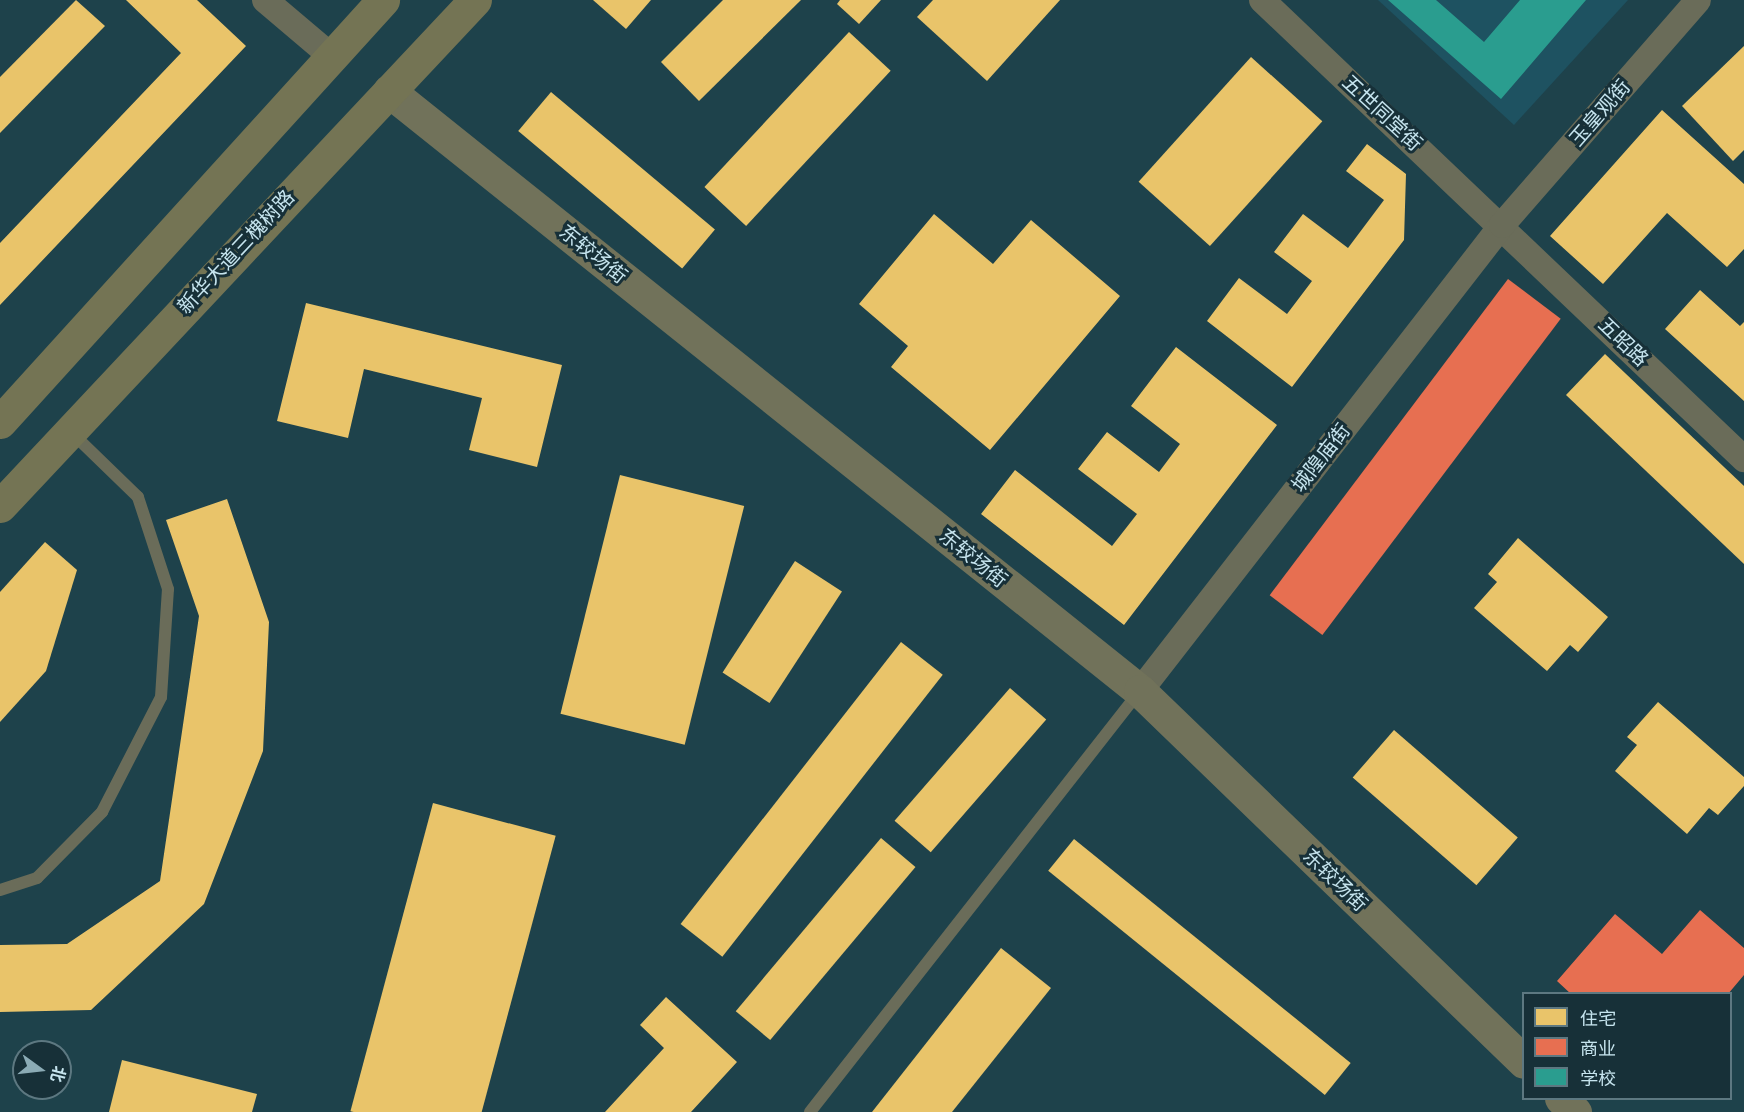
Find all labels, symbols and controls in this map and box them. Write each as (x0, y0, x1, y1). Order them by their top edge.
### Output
street label: 五世同堂街 (1337, 70, 1427, 156)
street label: 玉皇观街 (1565, 75, 1635, 151)
street label: 新华大道三槐树路 (173, 185, 299, 319)
street label: 东较场街 (554, 220, 632, 288)
street label: 五昭路 (1593, 313, 1653, 371)
street label: 城隍庙街 (1287, 419, 1355, 497)
street label: 东较场街 (934, 524, 1012, 592)
street label: 东较场街 (1298, 844, 1372, 916)
legend (1522, 992, 1732, 1100)
text: 住宅 (1580, 1008, 1616, 1029)
text: 商业 (1580, 1038, 1616, 1059)
north arrow (12, 1040, 72, 1100)
text: 北 (47, 1064, 69, 1084)
text: 学校 (1580, 1068, 1616, 1089)

